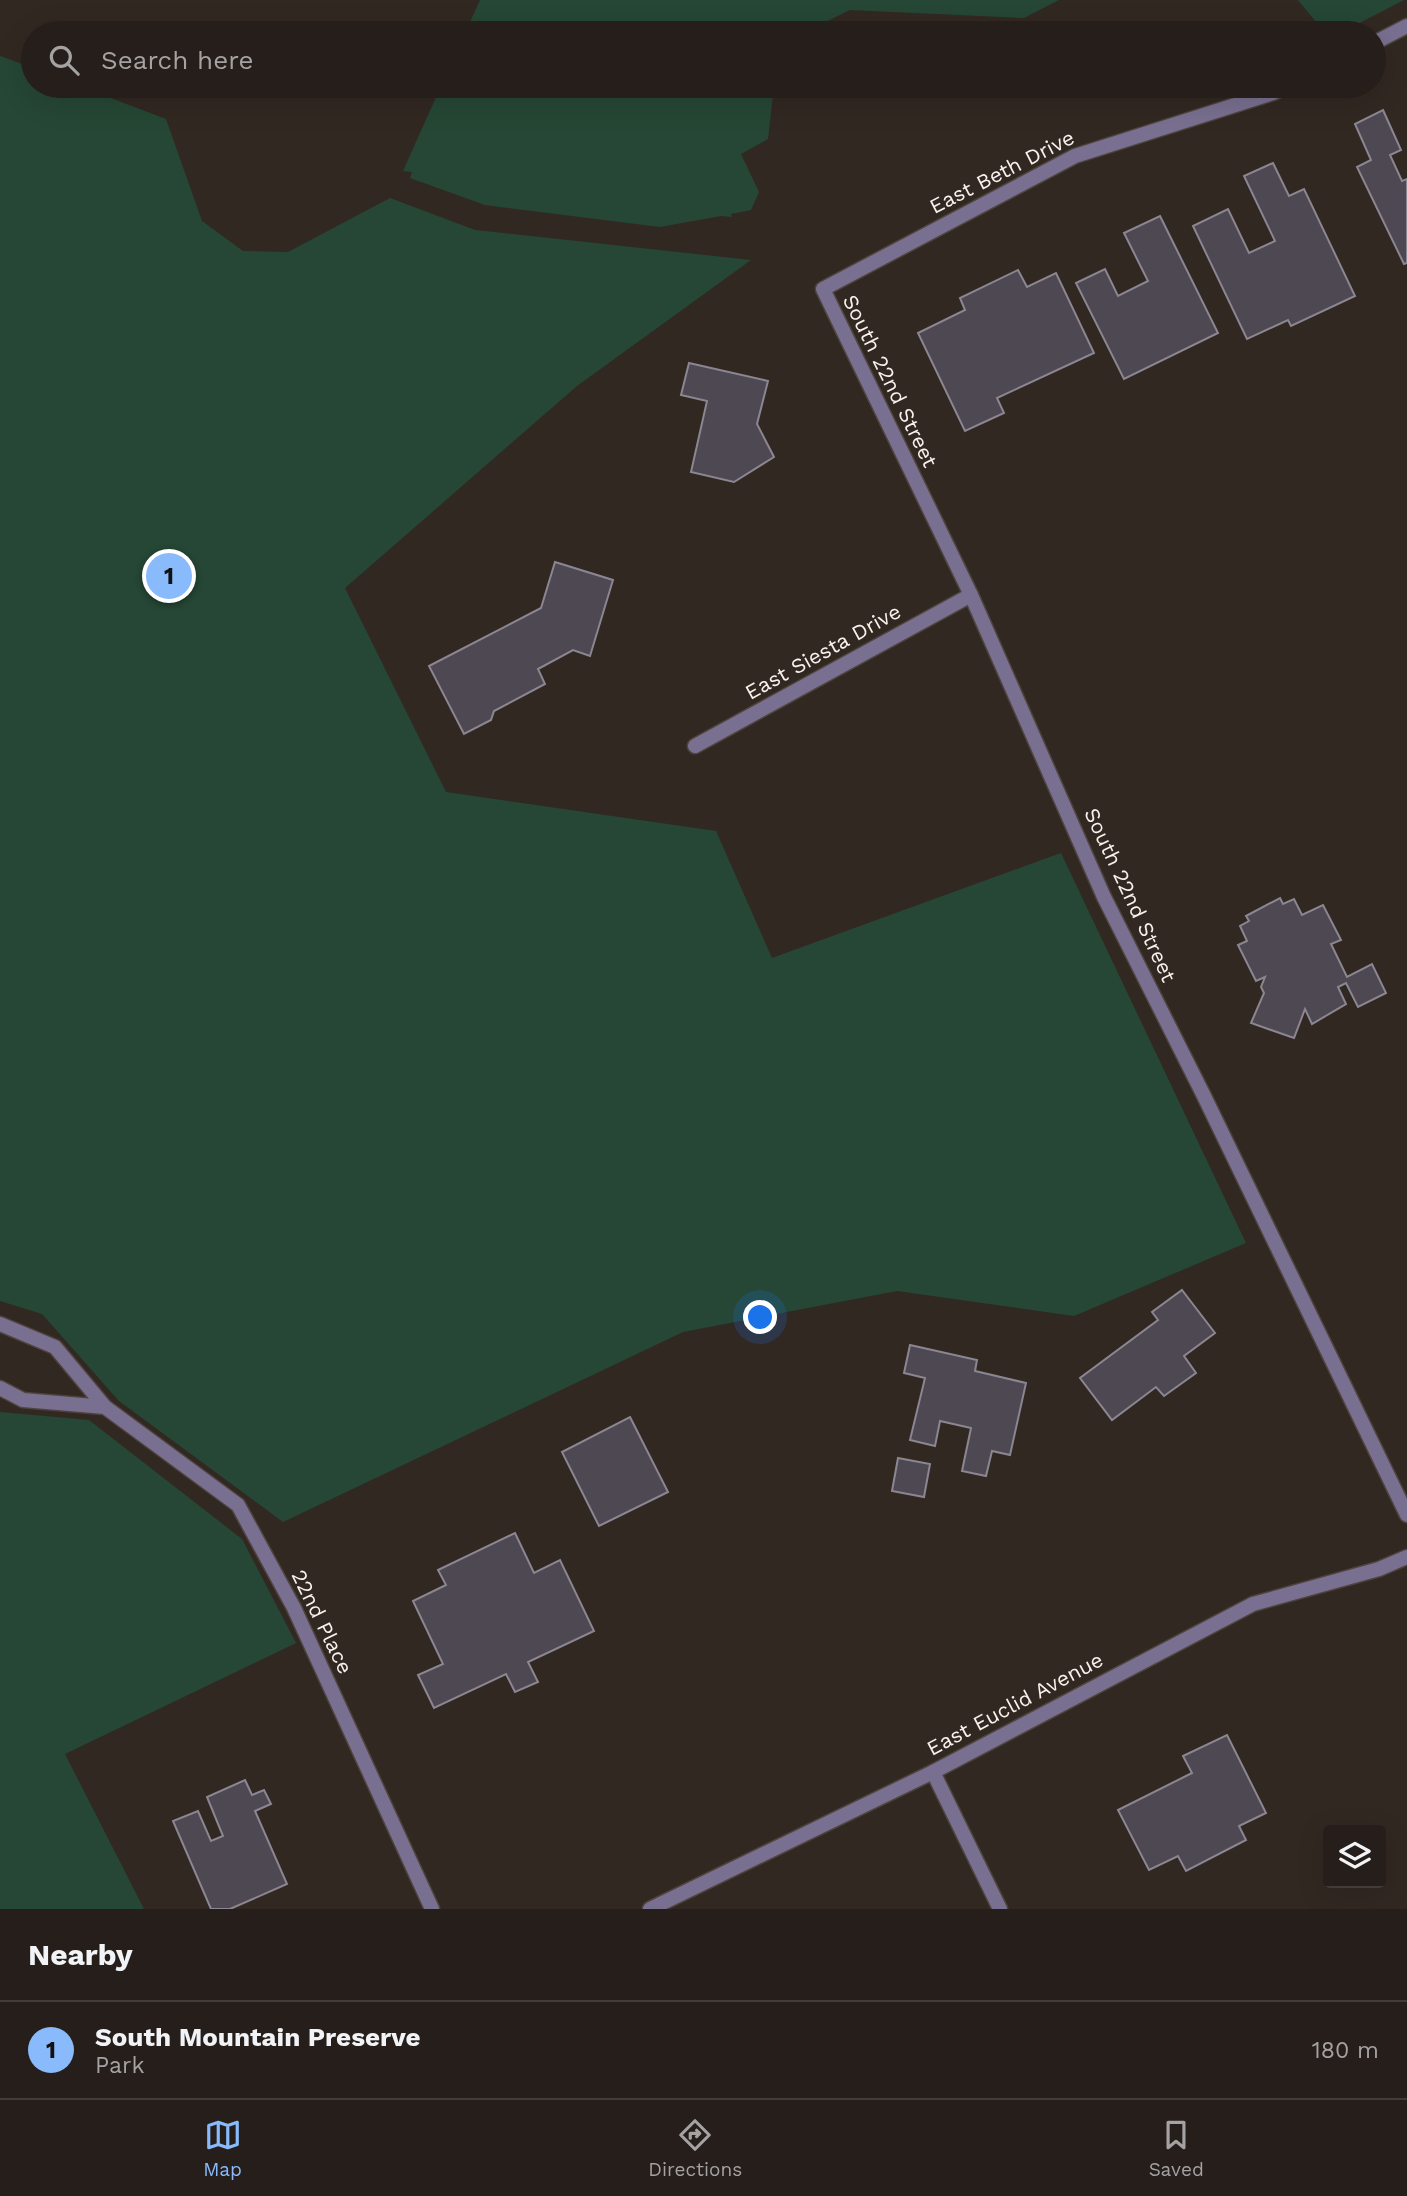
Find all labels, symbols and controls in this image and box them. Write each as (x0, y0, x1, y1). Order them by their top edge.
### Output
search box (21, 21, 1386, 98)
icon: search (45, 41, 83, 79)
text: Search here (101, 45, 253, 75)
street label: East Beth Drive (925, 124, 1078, 219)
street label: South 22nd Street (838, 290, 943, 471)
pin: 1 (146, 550, 192, 602)
street label: East Siesta Drive (741, 598, 905, 705)
street label: South 22nd Street (1079, 804, 1182, 986)
your location (743, 1300, 777, 1334)
street label: 22nd Place (286, 1566, 358, 1678)
street label: East Euclid Avenue (922, 1647, 1107, 1761)
map controls (1323, 1825, 1386, 1888)
button: layers (1323, 1825, 1386, 1888)
text: Nearby (28, 1937, 133, 1972)
text: South Mountain Preserve (95, 2022, 421, 2052)
text: 1 (46, 2037, 56, 2064)
text: 180 m (1312, 2037, 1379, 2064)
text: Park (95, 2052, 144, 2079)
tab: Map (203, 2116, 242, 2181)
tab: Directions (648, 2116, 742, 2181)
tab: Saved (1149, 2116, 1204, 2181)

